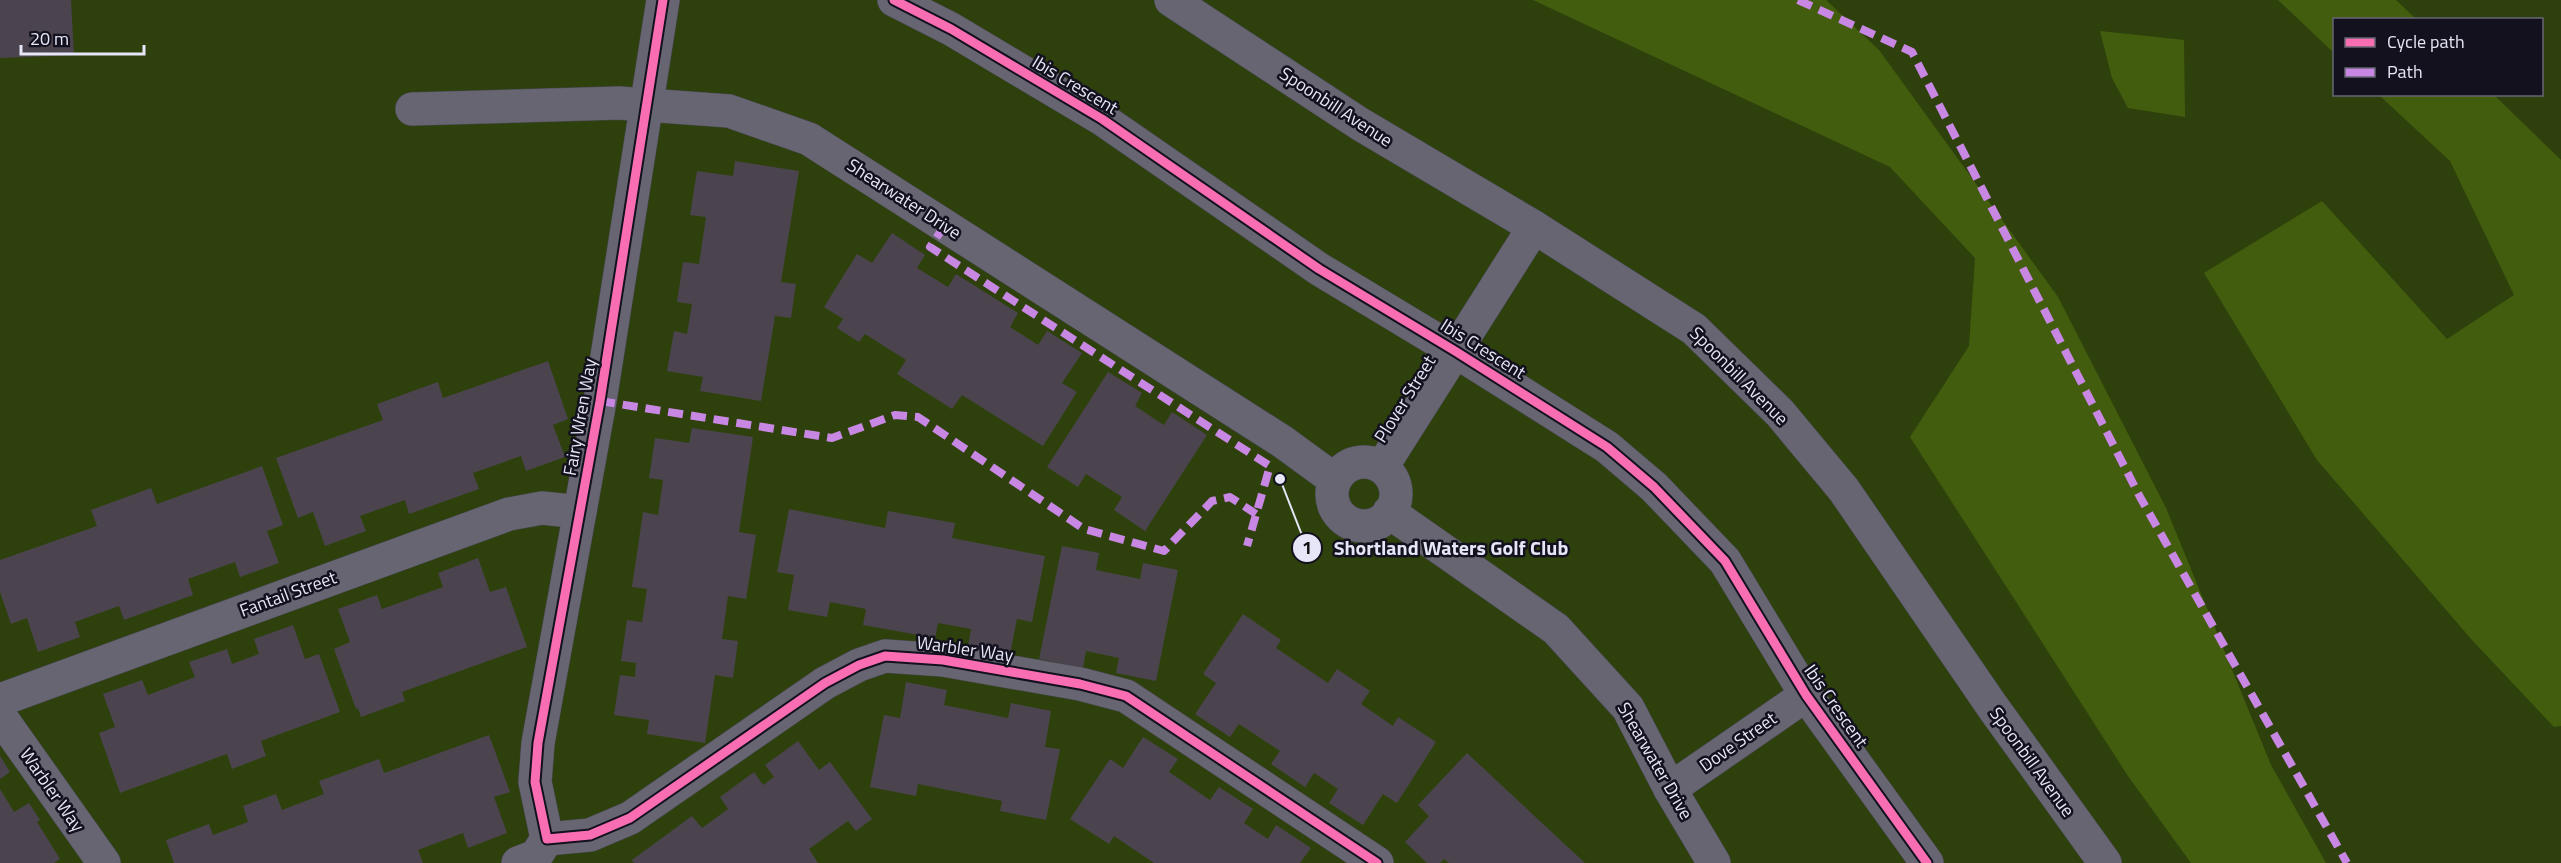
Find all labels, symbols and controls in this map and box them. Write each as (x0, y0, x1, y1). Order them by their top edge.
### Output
scale bar (21, 18, 144, 56)
legend (2333, 18, 2543, 96)
text: 20 m (30, 25, 69, 52)
text: Cycle path (2387, 28, 2465, 55)
street label: Ibis Crescent (1027, 48, 1124, 121)
text: Path (2387, 58, 2423, 85)
street label: Spoonbill Avenue (1274, 60, 1398, 153)
street label: Shearwater Drive (842, 151, 967, 246)
street label: Ibis Crescent (1435, 312, 1532, 386)
street label: Spoonbill Avenue (1684, 320, 1795, 431)
street label: Plover Street (1367, 349, 1442, 448)
street label: Fairy Wren Way (556, 356, 603, 478)
callout: Shortland Waters Golf Club (1292, 529, 1580, 567)
text: Shortland Waters Golf Club (1334, 532, 1568, 563)
text: 1 (1302, 534, 1312, 561)
street label: Fantail Street (236, 563, 341, 624)
street label: Warbler Way (915, 628, 1015, 669)
street label: Ibis Crescent (1798, 659, 1875, 753)
street label: Shearwater Drive (1611, 697, 1700, 824)
street label: Spoonbill Avenue (1983, 701, 2082, 822)
street label: Dove Street (1694, 705, 1782, 778)
street label: Warbler Way (13, 742, 91, 837)

